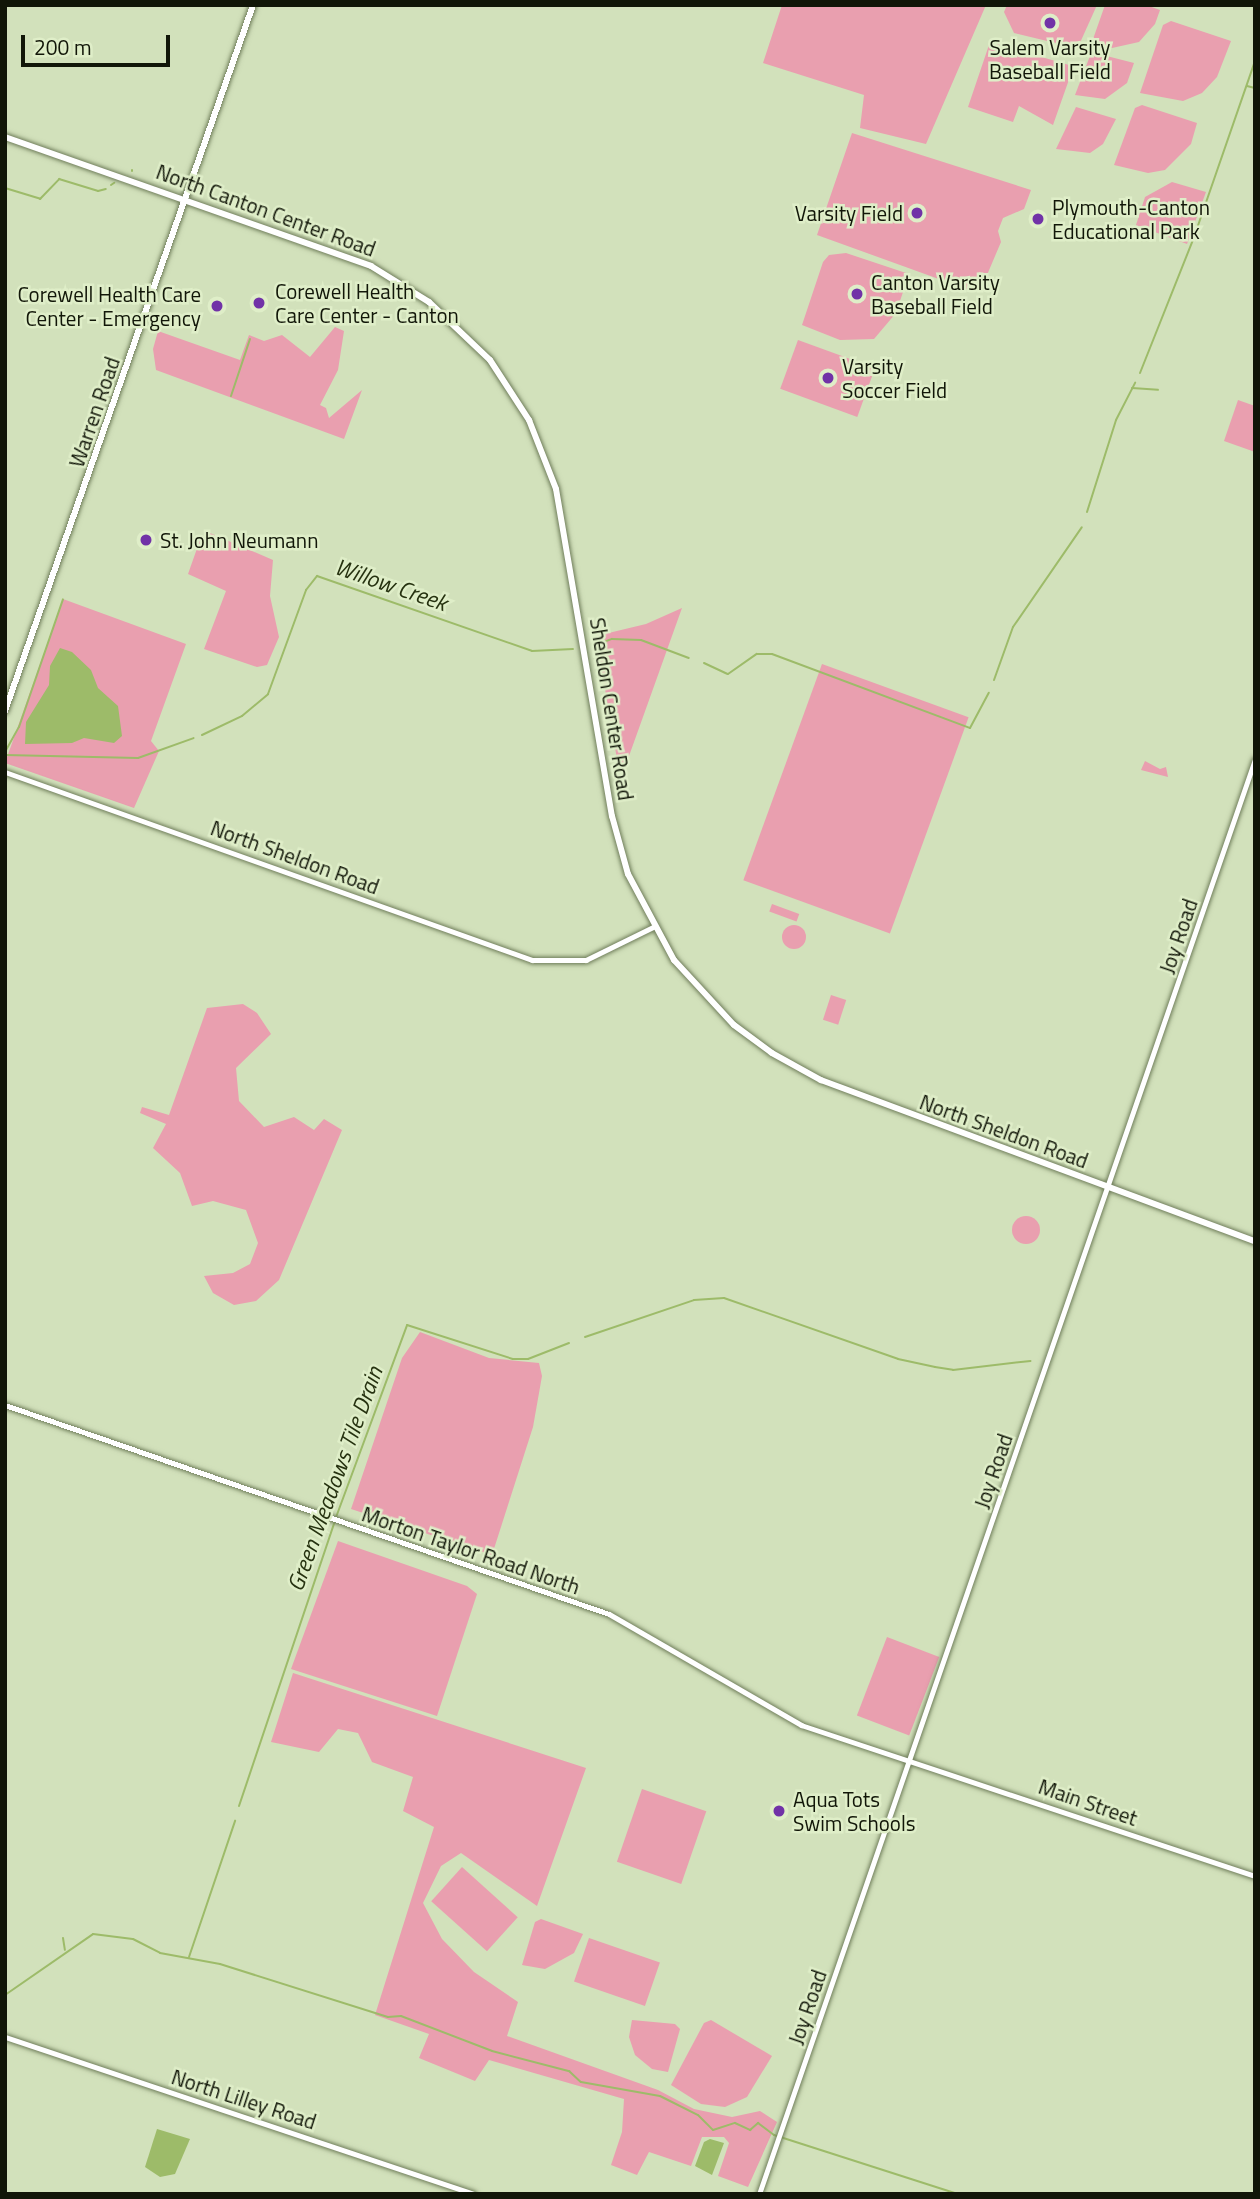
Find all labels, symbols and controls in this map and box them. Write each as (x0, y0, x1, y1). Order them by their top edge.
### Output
marker: Salem Varsity Baseball Field (1042, 15, 1058, 31)
scale bar (24, 21, 173, 65)
text: 200 m (34, 31, 91, 63)
place label: Salem Varsity Baseball Field (989, 34, 1111, 84)
street label: North Canton Center Road (153, 159, 379, 261)
place label: Plymouth-Canton Educational Park (1052, 194, 1210, 244)
place label: Varsity Field (795, 200, 903, 226)
marker: Varsity Field (909, 205, 925, 221)
marker: Plymouth-Canton Educational Park (1030, 211, 1046, 227)
place label: Canton Varsity Baseball Field (871, 269, 1000, 319)
place label: Corewell Health Care Center - Canton (275, 278, 459, 328)
place label: Corewell Health Care Center - Emergency (17, 281, 201, 331)
marker: Canton Varsity Baseball Field (849, 286, 865, 302)
marker: Corewell Health Care Center - Canton (249, 293, 269, 313)
marker: Corewell Health Care Center - Emergency (207, 296, 227, 316)
street label: Warren Road (63, 353, 125, 471)
place label: Varsity Soccer Field (842, 353, 947, 403)
marker: Varsity Soccer Field (820, 370, 836, 386)
place label: St. John Neumann (160, 527, 318, 553)
marker: St. John Neumann (138, 532, 154, 548)
water label: Willow Creek (331, 553, 451, 617)
street label: Sheldon Center Road (585, 616, 639, 802)
street label: North Sheldon Road (207, 815, 383, 899)
street label: Joy Road (1154, 895, 1202, 977)
street label: North Sheldon Road (916, 1089, 1092, 1173)
water label: Green Meadows Tile Drain (282, 1363, 388, 1595)
street label: Joy Road (969, 1430, 1017, 1512)
street label: Morton Taylor Road North (359, 1501, 583, 1599)
street label: Main Street (1035, 1773, 1141, 1831)
place label: Aqua Tots Swim Schools (793, 1786, 916, 1836)
marker: Aqua Tots Swim Schools (771, 1803, 787, 1819)
street label: Joy Road (783, 1966, 831, 2048)
street label: North Lilley Road (168, 2064, 320, 2134)

